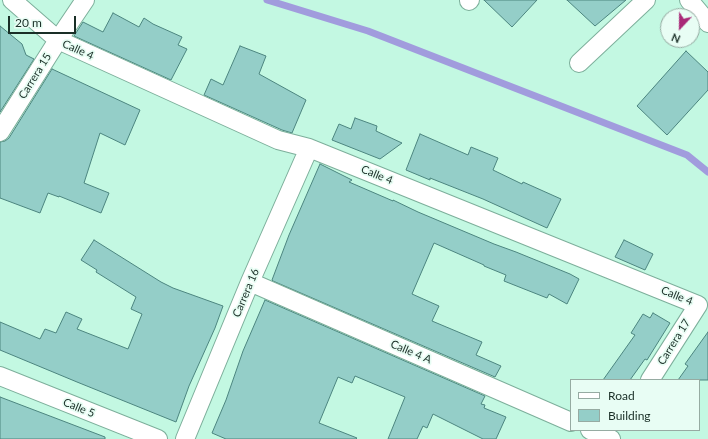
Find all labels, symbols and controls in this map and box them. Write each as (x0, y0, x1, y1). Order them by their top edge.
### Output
scale bar (10, 8, 78, 34)
north arrow (660, 8, 700, 48)
text: 20 m (15, 15, 42, 30)
text: N (669, 31, 682, 46)
street label: Calle 4 (60, 37, 96, 63)
street label: Carrera 15 (16, 51, 54, 101)
street label: Calle 4 (359, 163, 395, 187)
street label: Carrera 16 (230, 267, 262, 319)
street label: Calle 4 (659, 284, 695, 308)
street label: Carrera 17 (655, 317, 693, 367)
street label: Calle 4 A (389, 337, 433, 367)
legend (570, 379, 700, 431)
text: Road (608, 388, 635, 403)
street label: Calle 5 (61, 396, 97, 420)
text: Building (608, 408, 651, 423)

